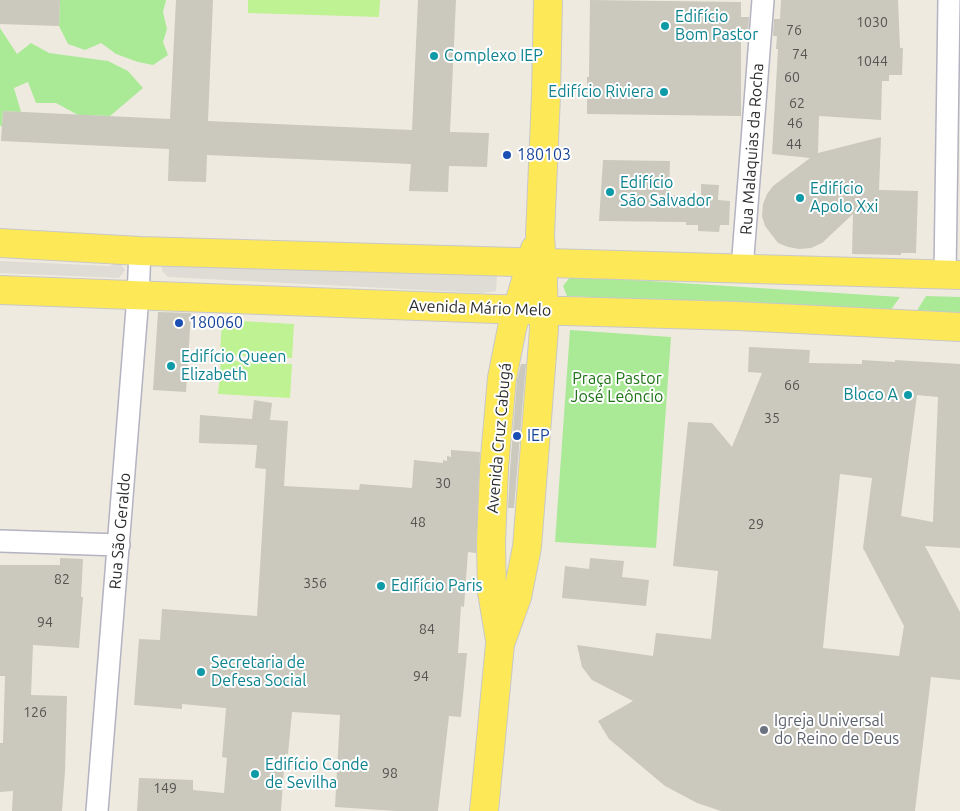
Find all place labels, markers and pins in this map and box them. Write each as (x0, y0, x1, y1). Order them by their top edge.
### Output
place label: Edifício Bom Pastor (675, 7, 758, 45)
marker: Edifício Bom Pastor (659, 20, 671, 32)
place label: Complexo IEP (444, 46, 543, 66)
marker: Complexo IEP (428, 50, 440, 62)
place label: Edifício Riviera (548, 82, 654, 102)
marker: Edifício Riviera (658, 86, 670, 98)
place label: 180103 (517, 145, 571, 165)
marker: 180103 (501, 149, 513, 161)
place label: Edifício São Salvador (620, 173, 711, 211)
place label: Edifício Apolo Xxi (810, 179, 878, 217)
marker: Edifício São Salvador (604, 186, 616, 198)
marker: Edifício Apolo Xxi (794, 192, 806, 204)
place label: 180060 (189, 313, 243, 333)
marker: 180060 (173, 317, 185, 329)
place label: Edifício Queen Elizabeth (181, 347, 286, 385)
marker: Edifício Queen Elizabeth (165, 360, 177, 372)
place label: Bloco A (843, 385, 898, 405)
marker: Bloco A (902, 389, 914, 401)
place label: IEP (527, 426, 550, 446)
marker: IEP (511, 430, 523, 442)
place label: Edifício Paris (391, 576, 483, 596)
marker: Edifício Paris (375, 580, 387, 592)
place label: Secretaria de Defesa Social (211, 653, 306, 691)
marker: Secretaria de Defesa Social (195, 666, 207, 678)
place label: Igreja Universal do Reino de Deus (774, 711, 899, 749)
marker: Igreja Universal do Reino de Deus (758, 724, 770, 736)
place label: Edifício Conde de Sevilha (265, 755, 368, 793)
marker: Edifício Conde de Sevilha (249, 768, 261, 780)

